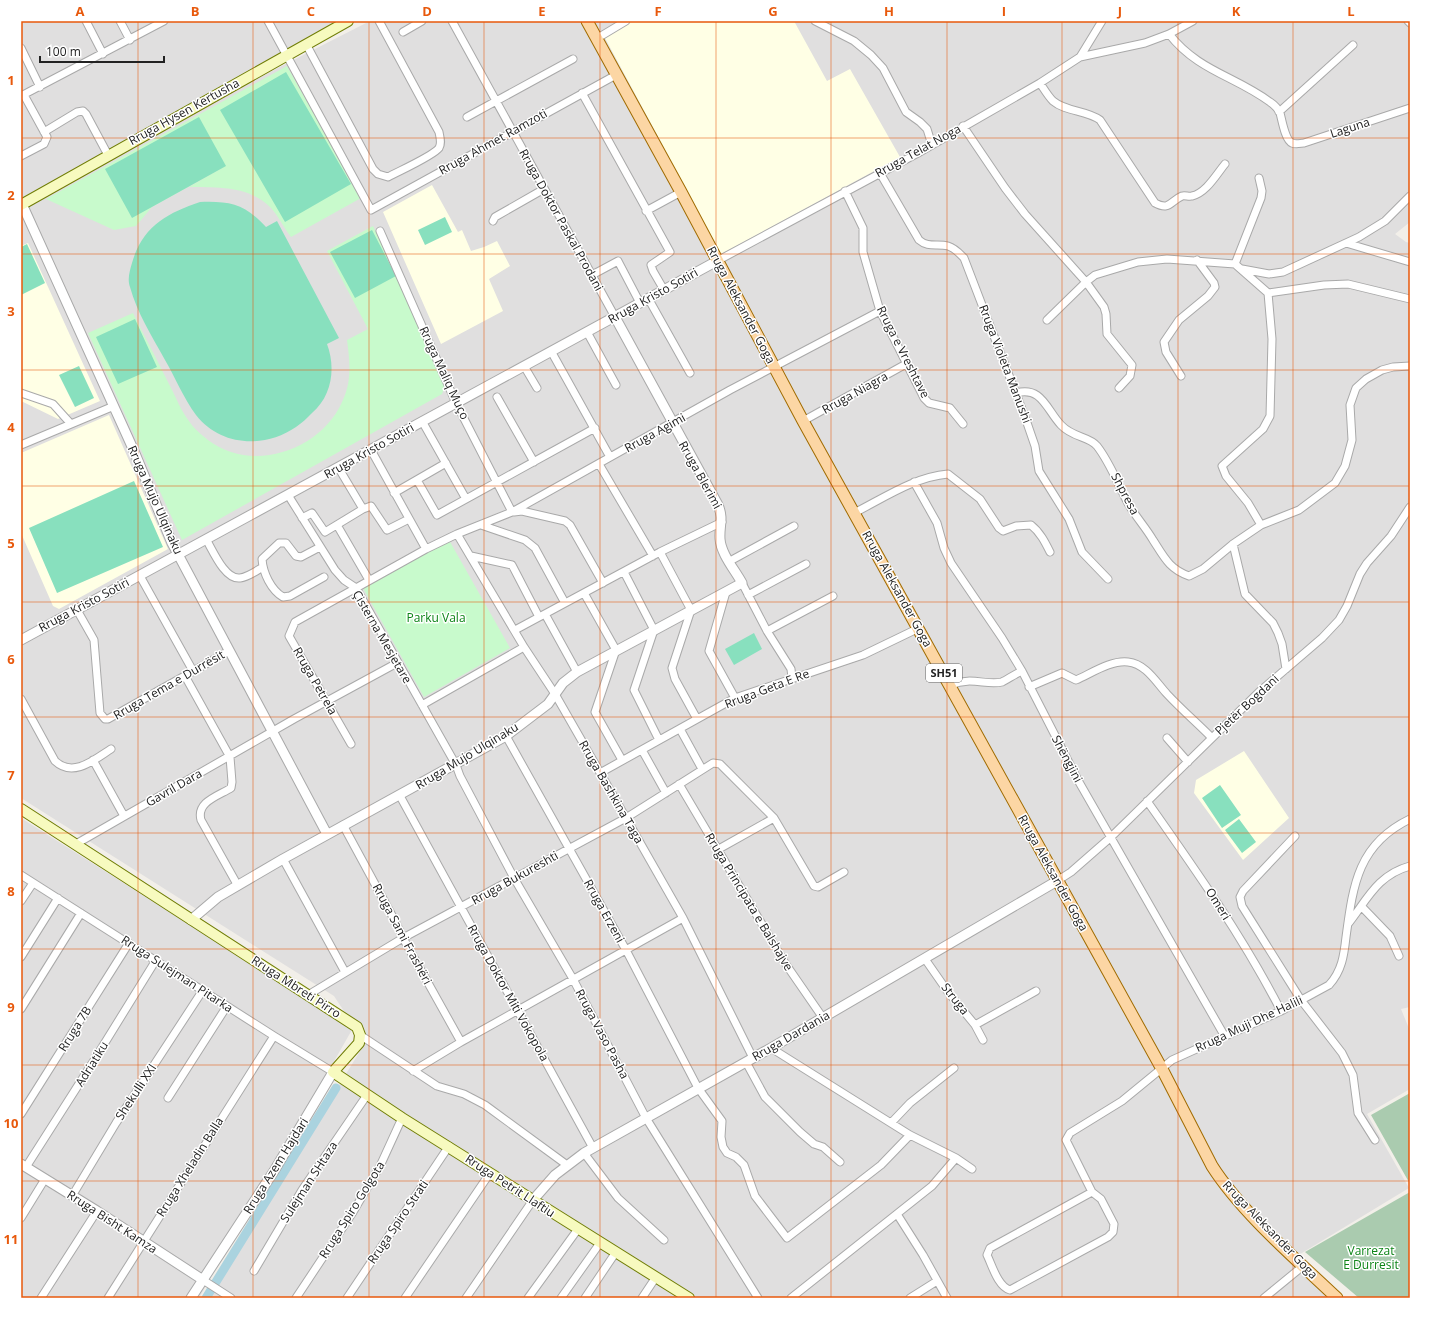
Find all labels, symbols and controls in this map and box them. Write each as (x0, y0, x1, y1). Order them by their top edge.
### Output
text: A (76, 2, 85, 20)
text: B (191, 2, 200, 20)
text: C (307, 2, 315, 20)
text: D (422, 2, 432, 20)
text: E (538, 2, 546, 20)
text: F (654, 2, 662, 20)
text: G (768, 2, 778, 20)
text: H (884, 2, 894, 20)
text: I (1002, 2, 1006, 20)
text: J (1117, 2, 1122, 20)
text: K (1232, 2, 1241, 20)
text: L (1347, 2, 1355, 20)
scale bar (40, 38, 164, 64)
text: 100 m (46, 43, 81, 60)
text: 1 (7, 71, 15, 89)
street label: Rruga Hysen Kertusha (125, 74, 242, 149)
street label: Rruga Ahmet Ramzoti (436, 105, 550, 178)
street label: Laguna (1328, 113, 1372, 142)
street label: Rruga Telat Noga (872, 120, 964, 181)
street label: Rruga Doktor Paskal Prodani (515, 146, 608, 294)
text: 2 (7, 186, 15, 204)
street label: Rruga Aleksander Goga (703, 243, 780, 366)
street label: Rruga Kristo Sotiri (605, 264, 701, 327)
text: 3 (7, 302, 15, 320)
street label: Rruga Violeta Manushi (975, 302, 1036, 425)
street label: Rruga e Vreshtave (873, 303, 934, 401)
street label: Rruga Maliq Muço (415, 323, 474, 422)
street label: Rruga Niagra (819, 367, 891, 418)
street label: Rruga Agimi (621, 409, 688, 456)
text: 4 (7, 418, 15, 436)
street label: Rruga Kristo Sotiri (321, 419, 417, 482)
street label: Rruga Blerimi (675, 438, 726, 512)
street label: Rruga Mujo Ulqinaku (124, 443, 187, 557)
street label: Shpresa (1107, 470, 1144, 518)
street label: Rruga Aleksander Goga (858, 528, 937, 650)
text: 5 (7, 534, 15, 552)
street label: Rruga Kristo Sotiri (35, 573, 132, 636)
street label: Çisterna Mesjetare (349, 587, 416, 687)
park label: Parku Vala (406, 609, 466, 626)
street label: Rruga Petrela (289, 644, 342, 718)
street label: Rruga Tema e Durrësit (110, 646, 227, 723)
text: 6 (7, 650, 15, 668)
street label: Rruga Geta E Re (722, 664, 812, 712)
road number: SH51 (926, 664, 962, 682)
street label: Pjetër Bogdani (1211, 670, 1282, 739)
street label: Rruga Mujo Ulqinaku (412, 718, 521, 793)
street label: Shëngjini (1048, 732, 1087, 785)
street label: Rruga Bashkina Taga (575, 737, 648, 846)
street label: Gavril Dara (142, 765, 205, 811)
text: 7 (7, 766, 15, 784)
street label: Rruga Aleksander Goga (1014, 812, 1093, 934)
street label: Rruga Principata e Balshajve (701, 830, 798, 974)
street label: Rruga Bukureshti (468, 847, 561, 908)
street label: Rruga Erzeni (580, 876, 629, 946)
street label: Rruga Sami Frashëri (369, 880, 436, 987)
text: 8 (7, 882, 15, 900)
street label: Omeri (1202, 884, 1235, 923)
street label: Rruga Doktor Miti Vokopola (464, 921, 553, 1064)
street label: Rruga Sulejman Pitarka (118, 931, 236, 1016)
street label: Rruga Mbreti Pirro (248, 951, 344, 1022)
street label: Struga (938, 979, 973, 1018)
street label: Rruga Vaso Pasha (572, 986, 633, 1082)
street label: Rruga Muji Dhe Halili (1192, 991, 1305, 1056)
text: 9 (7, 998, 15, 1016)
street label: Rruga 7B (54, 1003, 95, 1055)
street label: Rruga Dardania (749, 1006, 833, 1065)
street label: Adriatiku (71, 1038, 112, 1090)
street label: Shekulli XXI (111, 1060, 160, 1123)
text: 10 (4, 1114, 18, 1132)
street label: Rruga Xheladin Balla (152, 1114, 227, 1220)
street label: Rruga Azem Hajdari (239, 1114, 312, 1217)
street label: Sulejman SHtaza (276, 1138, 341, 1226)
street label: Rruga Petrit Llaftiu (462, 1150, 559, 1221)
street label: Rruga Spiro Golgota (315, 1158, 388, 1262)
street label: Rruga Spiro Strati (363, 1176, 432, 1267)
street label: Rruga Aleksander Goga (1219, 1177, 1322, 1283)
street label: Rruga Bisht Kamza (64, 1186, 161, 1257)
text: 11 (4, 1230, 18, 1248)
park label: Varrezat E Durresit (1343, 1242, 1399, 1273)

